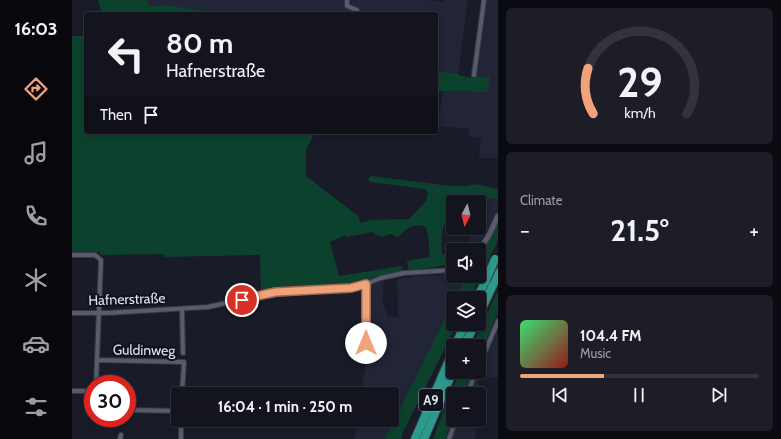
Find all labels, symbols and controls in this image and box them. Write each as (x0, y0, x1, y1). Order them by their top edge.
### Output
text: 16:03 (14, 18, 58, 40)
text: 80 m (166, 26, 233, 60)
icon: left (100, 28, 152, 80)
text: 29 (617, 57, 662, 107)
text: Hafnerstraße (166, 60, 265, 82)
icon: directions (22, 75, 50, 103)
text: km/h (624, 103, 655, 121)
icon: arrive (140, 104, 162, 126)
text: Then (100, 106, 132, 124)
icon: music (22, 139, 50, 167)
text: Climate (520, 192, 562, 208)
north arrow (446, 195, 486, 235)
map controls (446, 195, 486, 427)
icon: phone (22, 202, 50, 230)
text: 21.5° (610, 212, 669, 249)
text: − (520, 217, 530, 244)
text: + (749, 217, 759, 244)
button: sound (446, 243, 486, 283)
icon: climate (22, 266, 50, 294)
pin (225, 283, 259, 317)
street label: Hafnerstraße (88, 289, 166, 309)
icon: arrive (231, 289, 253, 311)
button: layers (446, 291, 486, 331)
position arrow (345, 322, 387, 364)
text: 104.4 FM (580, 327, 642, 345)
icon: car (22, 330, 50, 358)
button: + (446, 339, 486, 379)
street label: Guldinweg (113, 340, 176, 360)
text: Music (580, 345, 611, 361)
speed limit sign: 30 (84, 375, 136, 427)
icon: previous (549, 384, 571, 406)
icon: pause (628, 384, 650, 406)
icon: next (708, 384, 730, 406)
button: − (446, 387, 486, 427)
road number: A9 (419, 389, 443, 411)
icon: filters (22, 393, 50, 421)
text: 16:04 · 1 min · 250 m (218, 398, 352, 416)

